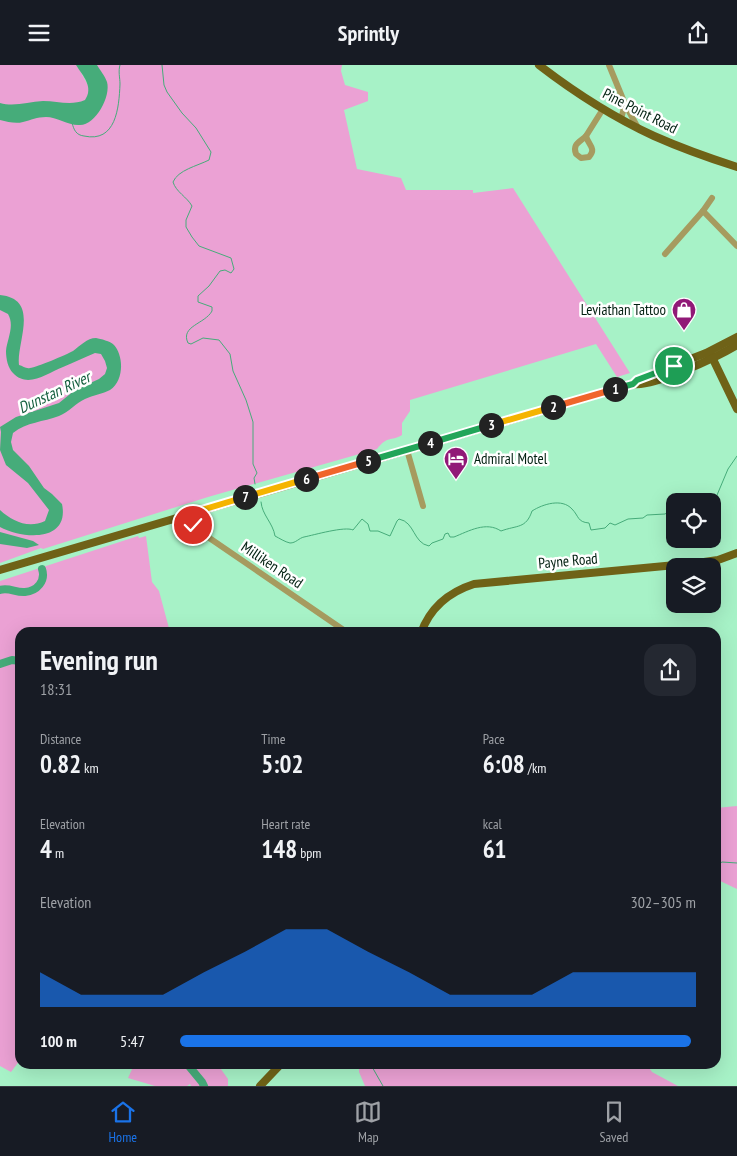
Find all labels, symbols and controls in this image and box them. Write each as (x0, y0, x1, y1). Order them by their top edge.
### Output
icon: menu (25, 19, 53, 47)
text: Sprintly (338, 19, 399, 47)
icon: share (684, 19, 712, 47)
street label: Pine Point Road (600, 84, 681, 138)
shop icon: Leviathan Tattoo (671, 297, 697, 331)
place label: Leviathan Tattoo (581, 300, 666, 319)
pin (653, 345, 695, 387)
icon: arrive (660, 352, 688, 380)
water label: Dunstan River (15, 365, 96, 417)
pin: 1 (602, 377, 628, 401)
text: 1 (612, 380, 619, 398)
pin: 2 (540, 395, 566, 419)
text: 2 (550, 398, 557, 416)
pin: 3 (478, 413, 504, 437)
text: 3 (488, 416, 495, 434)
pin: 4 (418, 431, 442, 455)
text: 4 (427, 434, 434, 452)
hotel icon: Admiral Motel (443, 446, 469, 480)
pin: 5 (356, 449, 380, 473)
place label: Admiral Motel (474, 449, 548, 468)
text: 5 (365, 452, 372, 470)
pin: 6 (294, 467, 318, 491)
text: 6 (303, 470, 310, 488)
pin: 7 (232, 485, 258, 509)
text: 7 (242, 488, 249, 506)
map controls (666, 493, 721, 613)
button: locate (666, 493, 721, 548)
pin (172, 504, 214, 546)
icon: check (179, 511, 207, 539)
street label: Milliken Road (238, 537, 307, 592)
street label: Payne Road (537, 548, 598, 573)
button: layers (666, 558, 721, 613)
text: Evening run (40, 641, 158, 678)
button: share (644, 644, 696, 696)
text: 18:31 (40, 679, 72, 699)
text: Distance (40, 730, 81, 748)
text: Time (261, 730, 286, 748)
text: Pace (483, 730, 505, 748)
text: 0.82 (40, 748, 81, 780)
text: 5:02 (261, 748, 303, 780)
text: 6:08 (483, 748, 525, 780)
text: km (81, 759, 99, 777)
text: /km (525, 759, 546, 777)
text: Elevation (40, 815, 85, 833)
text: Heart rate (261, 815, 310, 833)
text: kcal (483, 815, 502, 833)
text: 4 (40, 833, 52, 865)
text: 148 (261, 833, 297, 865)
text: 61 (483, 833, 507, 865)
text: m (52, 844, 64, 862)
text: bpm (297, 844, 321, 862)
text: Elevation (40, 892, 91, 912)
text: 302–305 m (631, 892, 696, 912)
text: 100 m (40, 1031, 77, 1051)
text: 5:47 (120, 1031, 145, 1051)
tab: Home (109, 1098, 137, 1146)
tab: Map (354, 1098, 382, 1146)
tab: Saved (600, 1098, 628, 1146)

